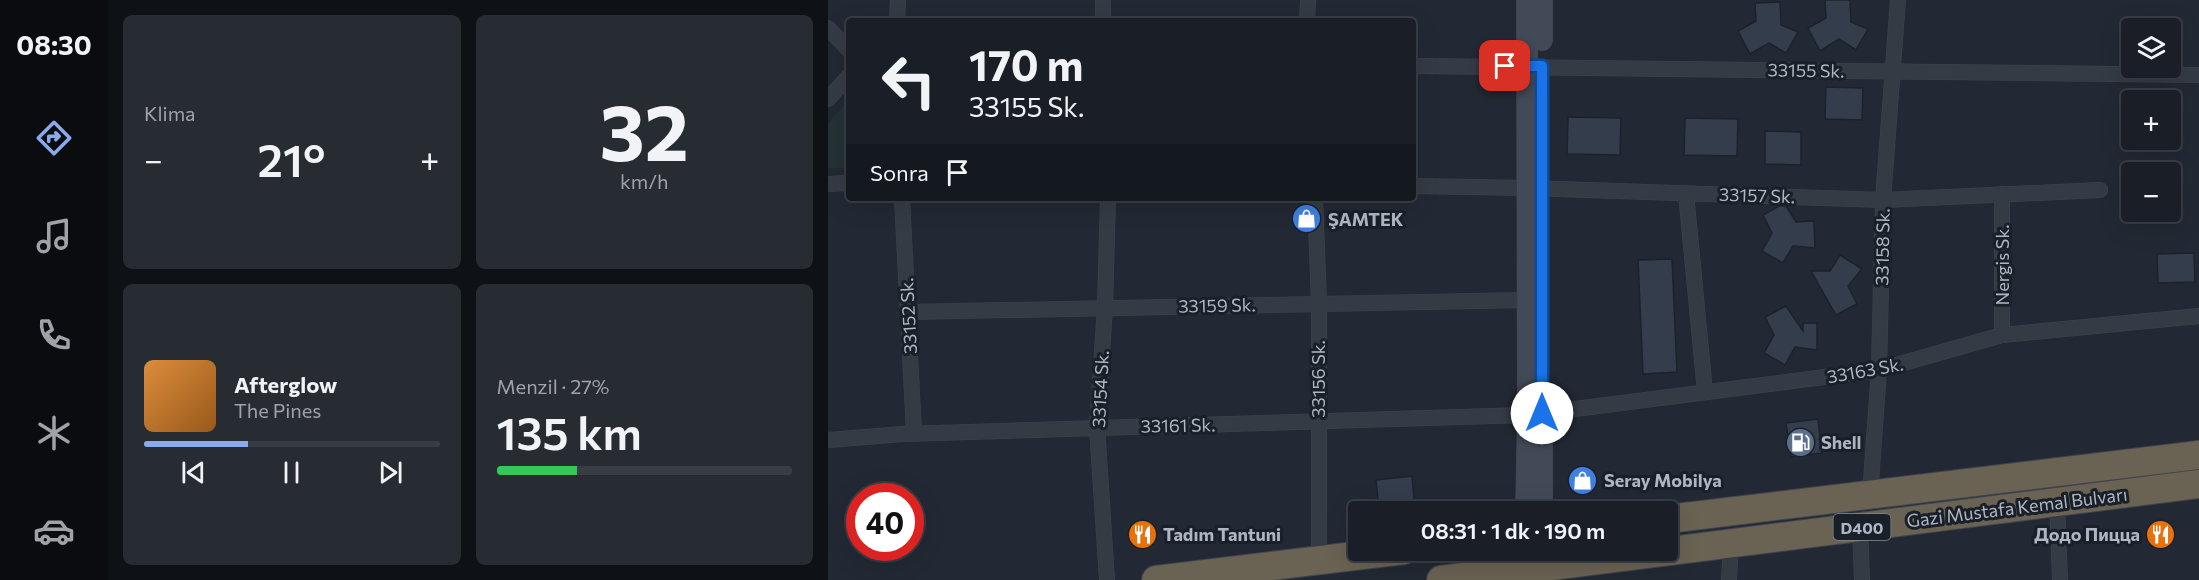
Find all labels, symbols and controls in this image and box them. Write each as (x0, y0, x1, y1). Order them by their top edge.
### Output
map controls (2121, 18, 2181, 222)
button: layers (2121, 18, 2181, 78)
text: 08:30 (16, 28, 92, 61)
text: 170 m (969, 38, 1083, 90)
pin (1479, 40, 1530, 91)
icon: left (870, 42, 948, 120)
icon: arrive (1488, 49, 1521, 82)
street label: 33155 Sk. (1767, 58, 1845, 82)
text: 32 (600, 82, 689, 177)
text: 33155 Sk. (969, 90, 1084, 123)
button: + (2121, 90, 2181, 150)
text: Klima (144, 101, 196, 125)
icon: directions (33, 117, 75, 159)
text: 21° (258, 131, 325, 186)
text: − (144, 138, 163, 179)
text: + (420, 138, 440, 179)
icon: arrive (941, 156, 974, 189)
text: Sonra (870, 159, 929, 186)
button: − (2121, 162, 2181, 222)
text: km/h (620, 169, 669, 193)
street label: 33157 Sk. (1719, 183, 1795, 207)
shop icon: ŞAMTEK (1291, 203, 1323, 235)
place label: ŞAMTEK (1328, 208, 1404, 230)
street label: 33158 Sk. (1870, 208, 1894, 286)
icon: music (33, 215, 75, 257)
street label: Nergis Sk. (1991, 225, 2013, 305)
street label: 33152 Sk. (895, 277, 921, 355)
street label: 33159 Sk. (1178, 293, 1256, 317)
icon: phone (33, 314, 75, 356)
street label: 33156 Sk. (1307, 340, 1329, 418)
street label: 33154 Sk. (1087, 350, 1113, 428)
street label: 33163 Sk. (1825, 352, 1905, 388)
text: Afterglow (234, 371, 337, 398)
text: Menzil · 27% (497, 374, 609, 398)
position arrow (1510, 381, 1574, 445)
text: The Pines (234, 398, 321, 422)
text: 135 km (497, 404, 642, 459)
icon: climate (33, 412, 75, 454)
street label: 33161 Sk. (1140, 413, 1216, 437)
fuel station icon: Shell (1784, 426, 1816, 458)
place label: Shell (1821, 431, 1862, 453)
icon: previous (177, 456, 210, 489)
icon: pause (275, 456, 308, 489)
icon: next (374, 456, 407, 489)
shop icon: Seray Mobilya (1567, 464, 1599, 496)
place label: Seray Mobilya (1604, 469, 1722, 491)
speed limit sign: 40 (846, 483, 924, 561)
street label: Gazi Mustafa Kemal Bulvarı (1905, 483, 2129, 531)
icon: car (33, 510, 75, 552)
road number: D400 (1834, 514, 1890, 540)
text: 08:31 · 1 dk · 190 m (1421, 517, 1605, 544)
restaurant icon: Tadım Tantuni (1126, 518, 1158, 550)
restaurant icon: Додо Пицца (2145, 518, 2177, 550)
place label: Tadım Tantuni (1163, 523, 1281, 545)
place label: Додо Пицца (2034, 523, 2140, 545)

